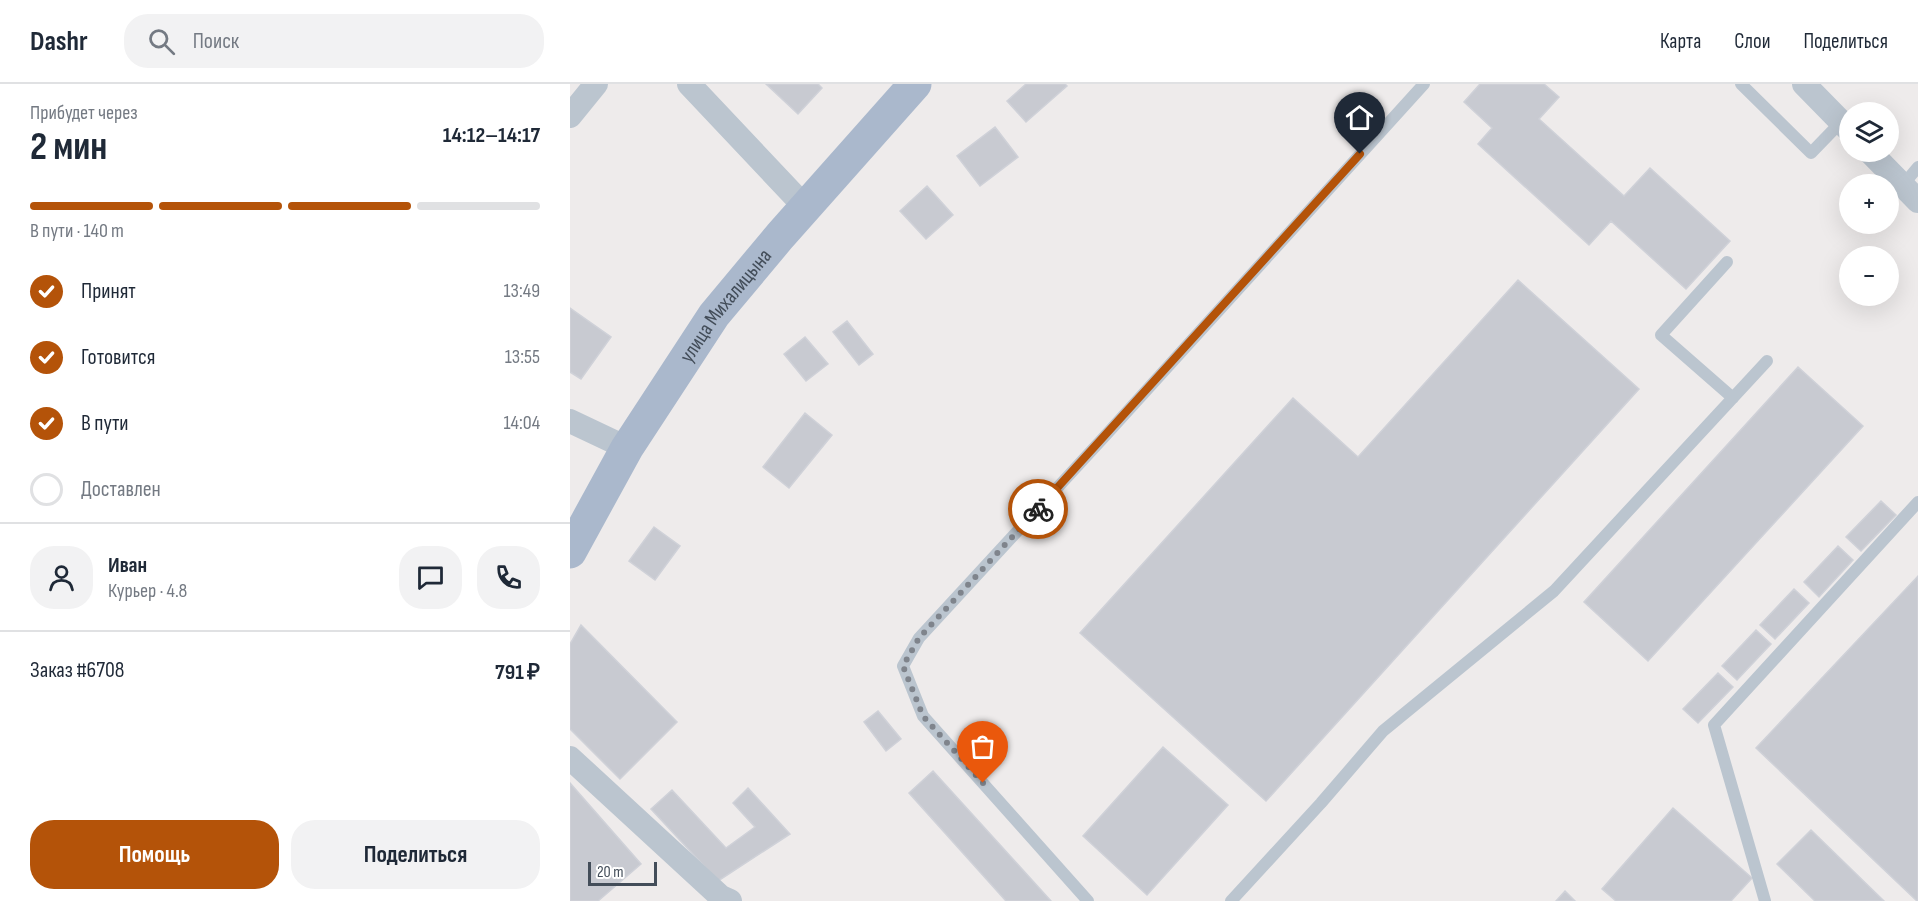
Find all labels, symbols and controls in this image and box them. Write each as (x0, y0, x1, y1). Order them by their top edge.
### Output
search box (124, 14, 544, 68)
text: Dashr (30, 25, 88, 58)
icon: search (145, 25, 178, 58)
text: Поиск (193, 28, 239, 55)
text: Карта (1660, 29, 1701, 54)
text: Слои (1734, 29, 1770, 54)
text: Поделиться (1803, 29, 1888, 54)
pin (1334, 92, 1385, 154)
text: Прибудет через (30, 101, 138, 125)
icon: home (1343, 101, 1376, 134)
map controls (1839, 102, 1899, 306)
button: layers (1839, 102, 1899, 162)
text: 14:12–14:17 (443, 122, 540, 149)
text: 2 мин (30, 124, 107, 171)
button: + (1839, 174, 1899, 234)
text: В пути · 140 m (30, 219, 124, 243)
street label: улица Михалицына (674, 244, 777, 367)
button: − (1839, 246, 1899, 306)
icon: check (30, 275, 63, 308)
text: Принят (81, 278, 136, 305)
text: 13:49 (504, 279, 540, 303)
icon: check (30, 341, 63, 374)
text: Готовится (81, 344, 155, 371)
text: 13:55 (505, 345, 540, 369)
icon: check (30, 407, 63, 440)
text: В пути (81, 410, 129, 437)
text: 14:04 (504, 411, 540, 435)
text: Доставлен (81, 476, 161, 503)
courier (1008, 479, 1068, 539)
icon: bike (1022, 493, 1055, 526)
button: person (30, 546, 93, 609)
button: chat (399, 546, 462, 609)
button: phone (477, 546, 540, 609)
text: Иван (108, 552, 147, 579)
text: Курьер · 4.8 (108, 579, 187, 603)
text: Заказ #6708 (30, 657, 124, 684)
text: 791 ₽ (495, 659, 540, 686)
pin (957, 721, 1008, 783)
icon: bag (966, 730, 999, 763)
button: Помощь (30, 820, 279, 889)
button: Поделиться (291, 820, 540, 889)
scale bar (588, 859, 657, 886)
text: 20 m (597, 863, 624, 882)

